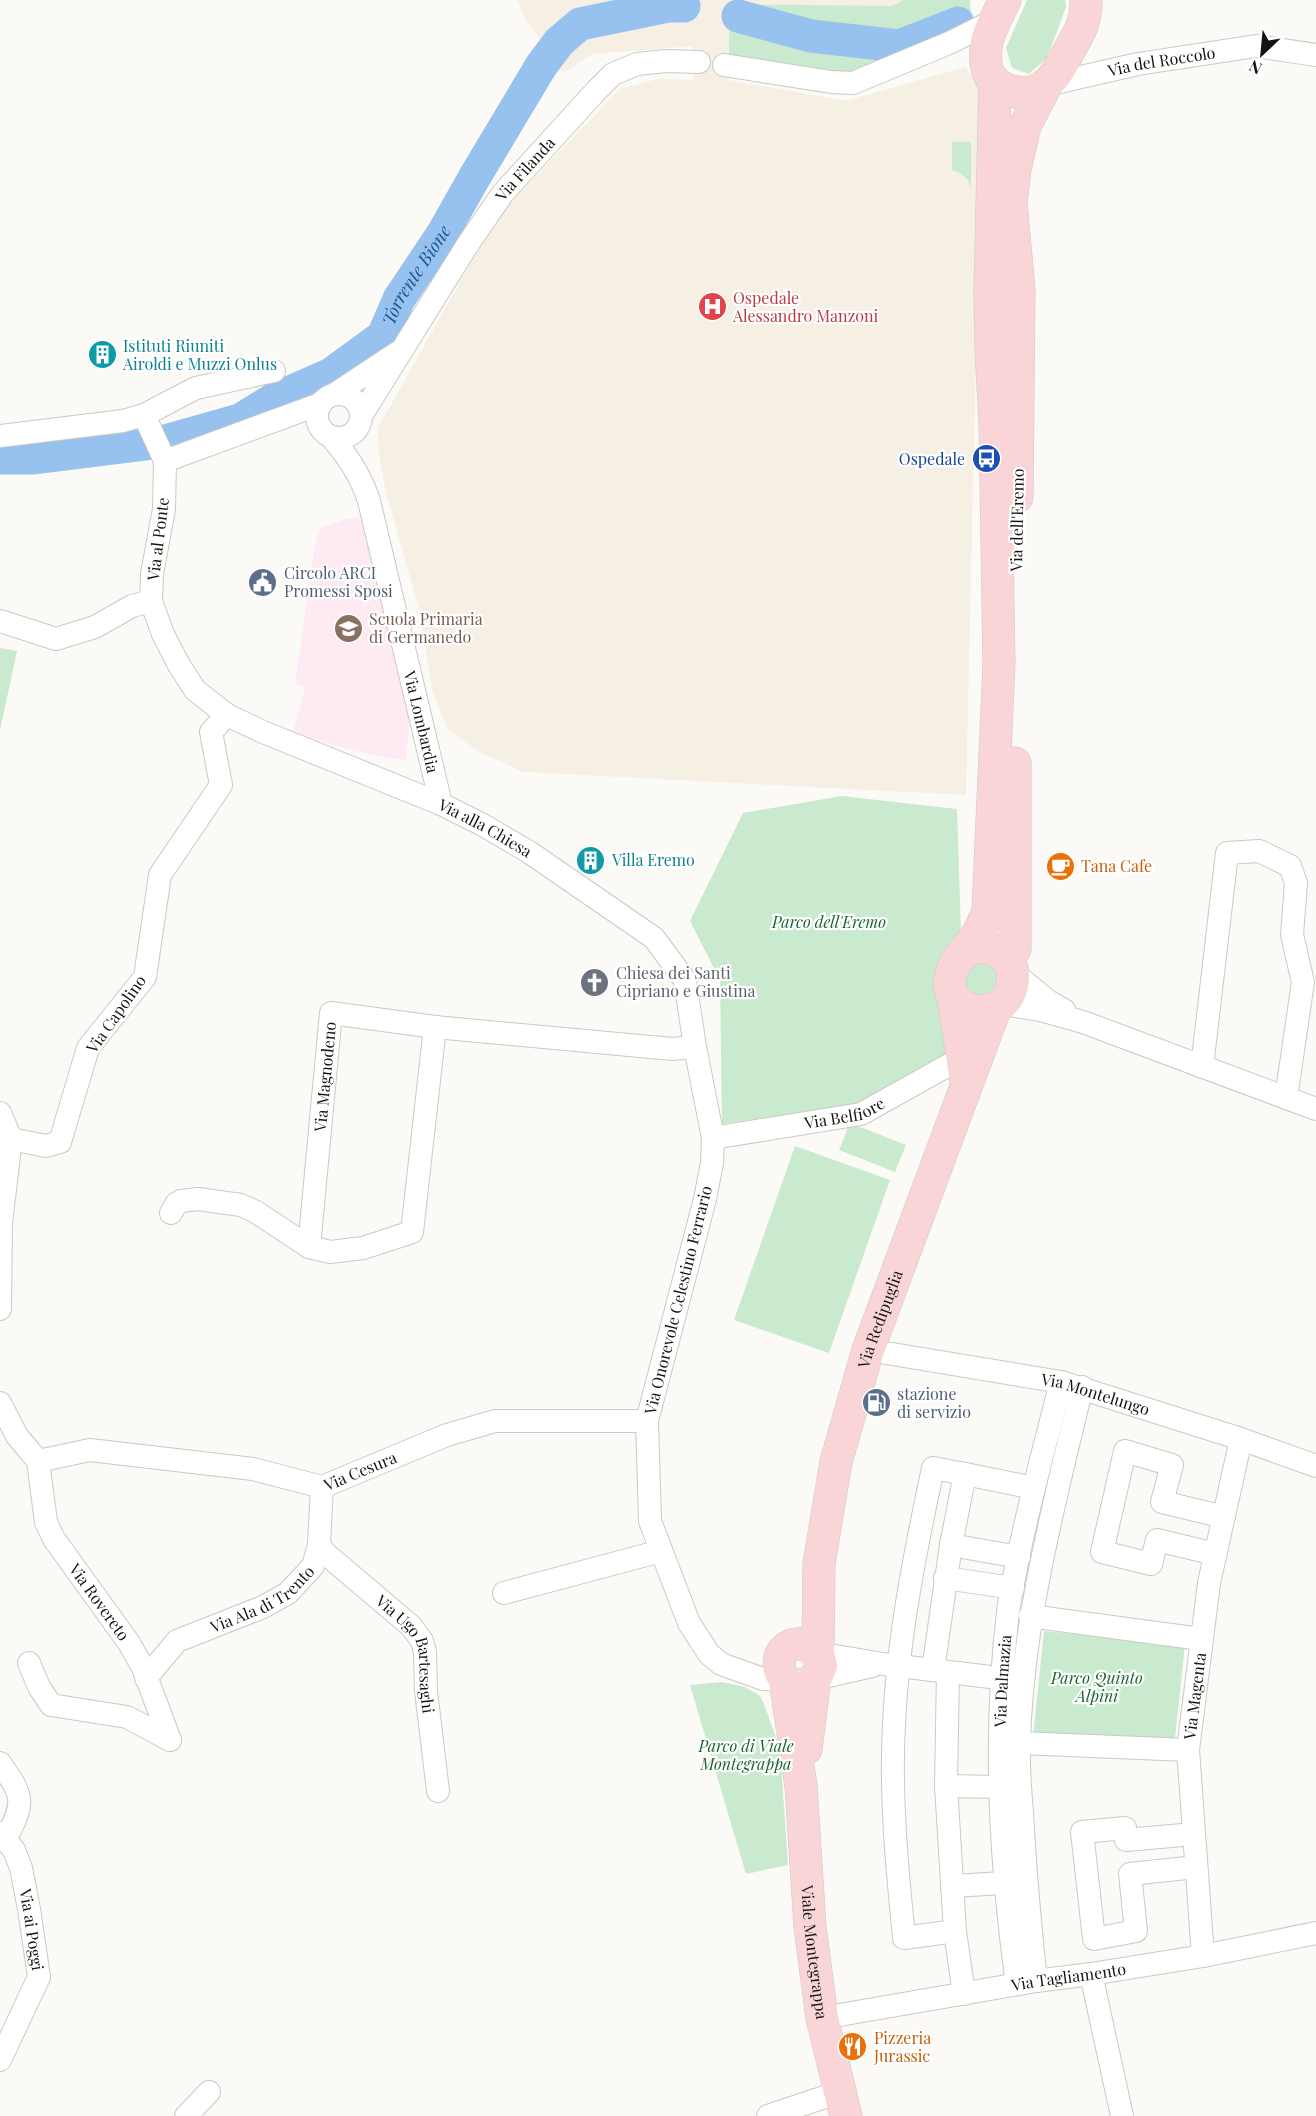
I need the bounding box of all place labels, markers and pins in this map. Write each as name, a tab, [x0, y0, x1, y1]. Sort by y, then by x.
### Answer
place label: Ospedale Alessandro Manzoni	[732, 287, 879, 326]
hospital icon: Ospedale Alessandro Manzoni	[696, 291, 728, 323]
place label: Istituti Riuniti Airoldi e Muzzi Onlus	[122, 335, 277, 374]
building icon: Istituti Riuniti Airoldi e Muzzi Onlus	[86, 339, 118, 371]
bus stop icon: Ospedale	[970, 443, 1002, 475]
place label: Ospedale	[899, 448, 965, 469]
place label: Circolo ARCI Promessi Sposi	[284, 562, 393, 601]
public building icon: Circolo ARCI Promessi Sposi	[247, 566, 279, 598]
place label: Scuola Primaria di Germanedo	[369, 608, 483, 647]
school or university icon: Scuola Primaria di Germanedo	[332, 612, 364, 644]
building icon: Villa Eremo	[575, 844, 607, 876]
place label: Villa Eremo	[611, 849, 695, 870]
cafe icon: Tana Cafe	[1044, 850, 1076, 882]
place label: Tana Cafe	[1081, 855, 1152, 876]
place label: Chiesa dei Santi Cipriano e Giustina	[616, 962, 755, 1001]
church icon: Chiesa dei Santi Cipriano e Giustina	[579, 966, 611, 998]
place label: stazione di servizio	[897, 1383, 971, 1422]
fuel station icon: stazione di servizio	[860, 1387, 892, 1419]
place label: Pizzeria Jurassic	[873, 2027, 931, 2066]
restaurant icon: Pizzeria Jurassic	[837, 2031, 869, 2063]

